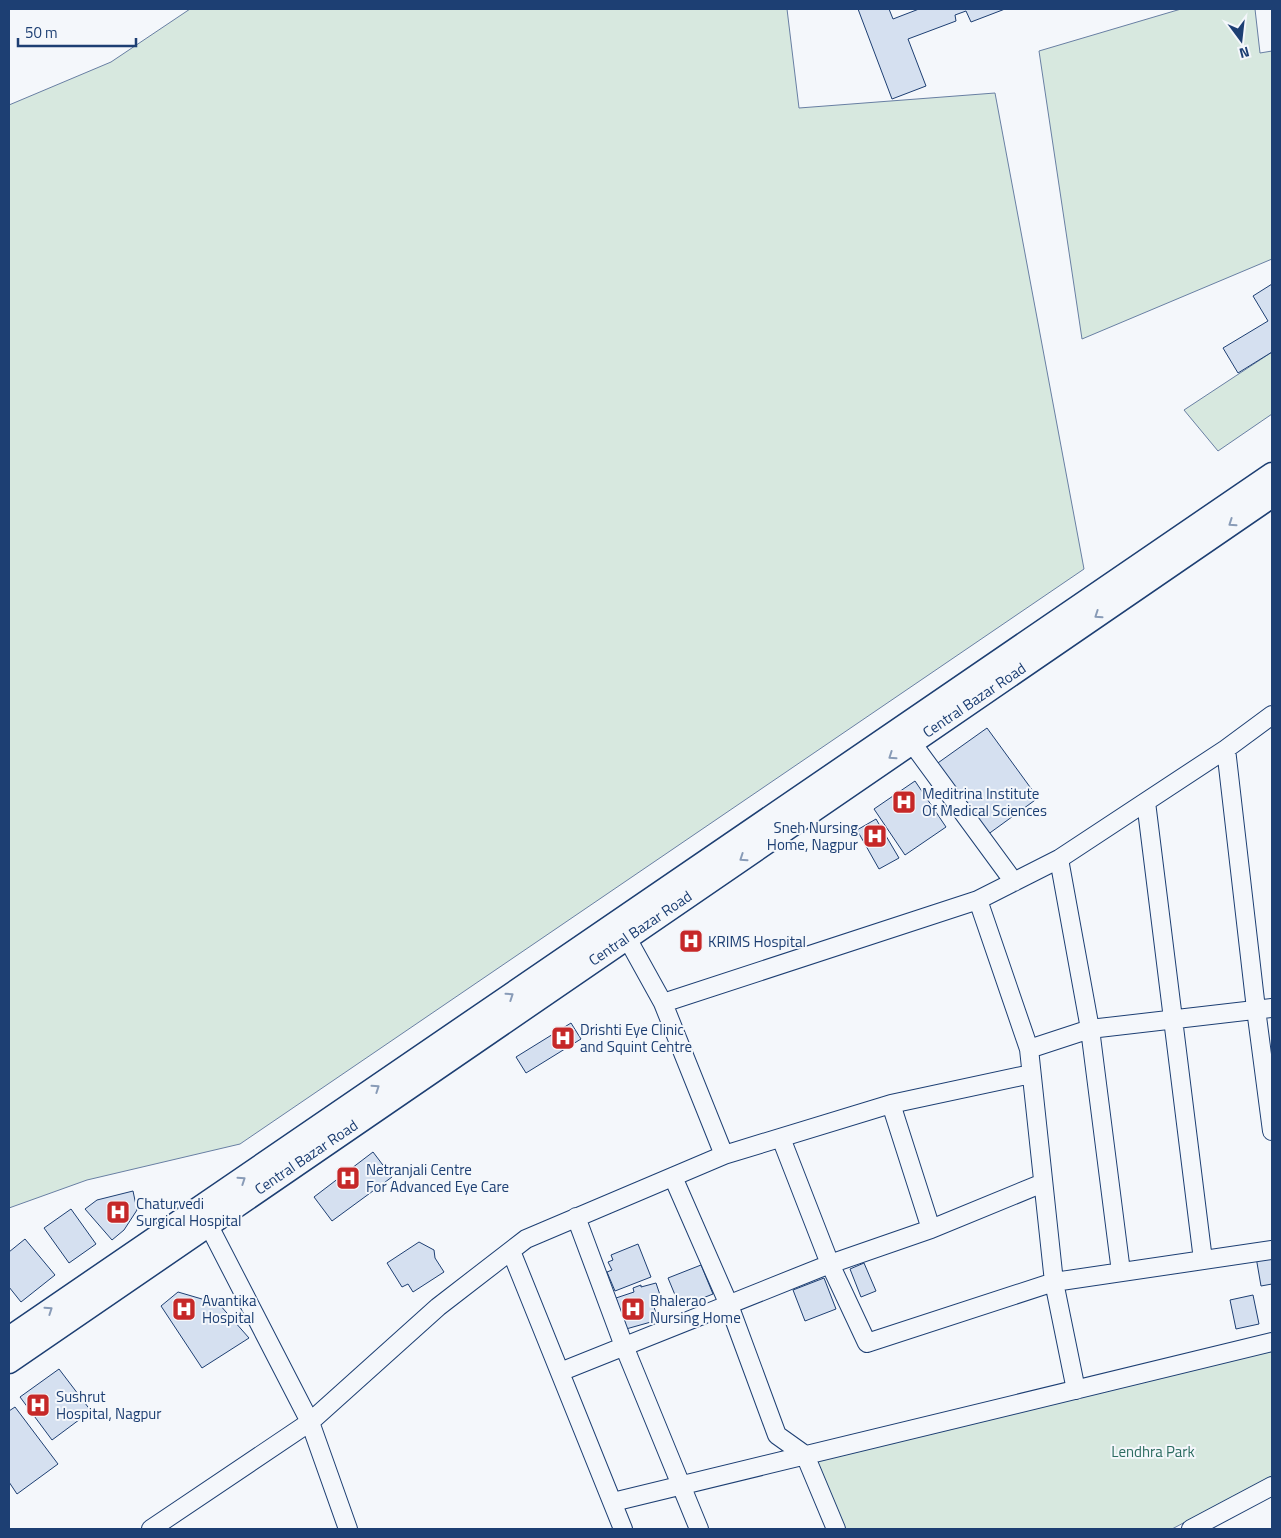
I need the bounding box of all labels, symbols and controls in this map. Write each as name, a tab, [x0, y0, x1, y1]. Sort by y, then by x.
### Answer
scale bar	[18, 15, 135, 47]
north arrow	[1216, 15, 1266, 65]
text: 50 m	[25, 21, 58, 44]
text: N	[1237, 42, 1252, 64]
one-way arrow	[1228, 517, 1238, 526]
one-way arrow	[1094, 609, 1104, 618]
street label: Central Bazar Road	[918, 657, 1030, 743]
one-way arrow	[888, 750, 897, 759]
place label: Meditrina Institute Of Medical Sciences	[922, 782, 1047, 822]
hospital icon: Meditrina Institute Of Medical Sciences	[891, 789, 917, 815]
place label: Sneh Nursing Home, Nagpur	[767, 816, 858, 856]
hospital icon: Sneh Nursing Home, Nagpur	[862, 823, 888, 849]
one-way arrow	[739, 852, 749, 861]
street label: Central Bazar Road	[584, 885, 696, 971]
hospital icon: KRIMS Hospital	[678, 928, 704, 954]
place label: KRIMS Hospital	[708, 930, 806, 953]
one-way arrow	[504, 993, 513, 1002]
place label: Drishti Eye Clinic and Squint Centre	[580, 1018, 692, 1058]
hospital icon: Drishti Eye Clinic and Squint Centre	[550, 1025, 576, 1051]
one-way arrow	[370, 1085, 379, 1094]
street label: Central Bazar Road	[250, 1114, 362, 1200]
place label: Netranjali Centre For Advanced Eye Care	[366, 1158, 509, 1198]
hospital icon: Netranjali Centre For Advanced Eye Care	[335, 1165, 361, 1191]
one-way arrow	[236, 1177, 245, 1186]
place label: Chaturvedi Surgical Hospital	[136, 1192, 241, 1232]
hospital icon: Chaturvedi Surgical Hospital	[105, 1199, 131, 1225]
place label: Avantika Hospital	[202, 1289, 257, 1329]
place label: Bhalerao Nursing Home	[650, 1289, 741, 1329]
hospital icon: Avantika Hospital	[171, 1296, 197, 1322]
hospital icon: Bhalerao Nursing Home	[620, 1296, 646, 1322]
one-way arrow	[43, 1307, 53, 1316]
place label: Sushrut Hospital, Nagpur	[56, 1385, 161, 1425]
hospital icon: Sushrut Hospital, Nagpur	[25, 1392, 51, 1418]
park label: Lendhra Park	[1111, 1440, 1195, 1463]

